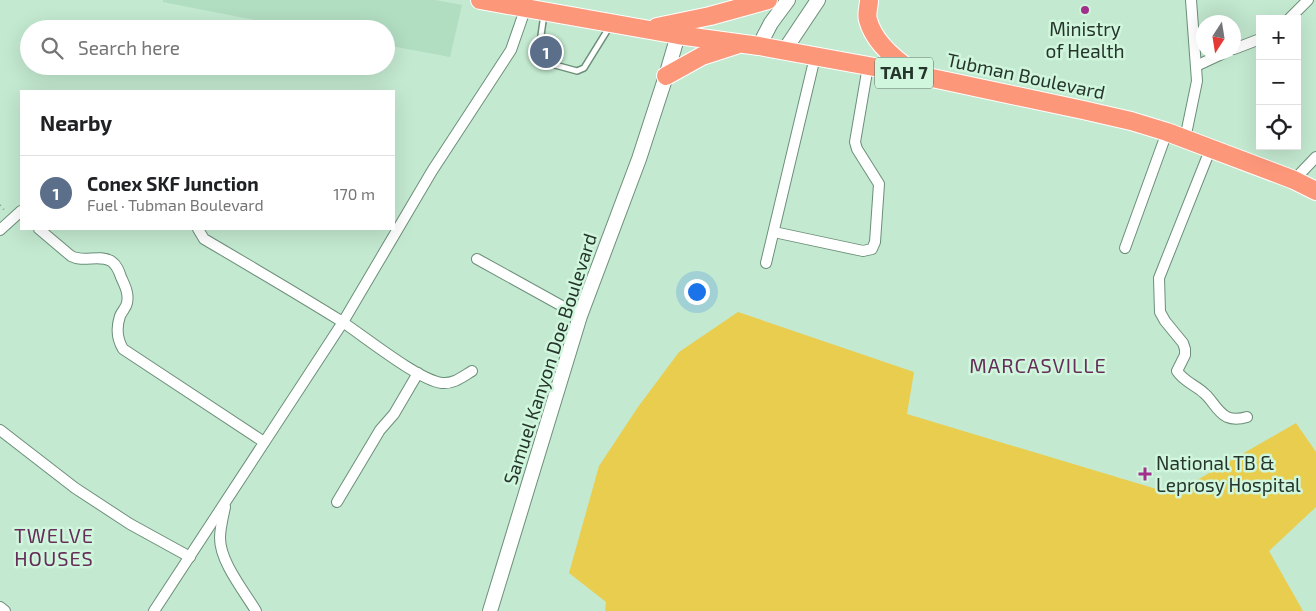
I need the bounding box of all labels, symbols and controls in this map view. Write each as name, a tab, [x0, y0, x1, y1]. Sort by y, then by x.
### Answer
marker: Ministry of Health	[1079, 4, 1091, 16]
north arrow	[1196, 15, 1241, 60]
map controls	[1256, 15, 1301, 150]
button: +	[1256, 15, 1301, 60]
place label: Ministry of Health	[1046, 17, 1124, 62]
search box	[20, 20, 395, 75]
pin: 1	[530, 33, 562, 71]
icon: search	[38, 34, 66, 62]
text: Search here	[78, 36, 180, 59]
street label: Tubman Boulevard	[945, 47, 1107, 104]
road number: TAH 7	[875, 58, 933, 88]
button: −	[1256, 60, 1301, 105]
button: locate	[1256, 105, 1301, 150]
text: Nearby	[40, 110, 112, 135]
text: Conex SKF Junction	[87, 172, 259, 195]
text: 1	[53, 184, 59, 203]
text: 170 m	[333, 184, 375, 203]
text: Fuel · Tubman Boulevard	[87, 195, 264, 214]
street label: Samuel Kanyon Doe Boulevard	[498, 230, 601, 487]
your location	[684, 279, 710, 305]
district label: MARCASVILLE	[969, 353, 1107, 377]
place label: National TB & Leprosy Hospital	[1156, 451, 1301, 496]
marker: National TB & Leprosy Hospital	[1138, 467, 1152, 481]
district label: TWELVE HOUSES	[14, 523, 94, 570]

